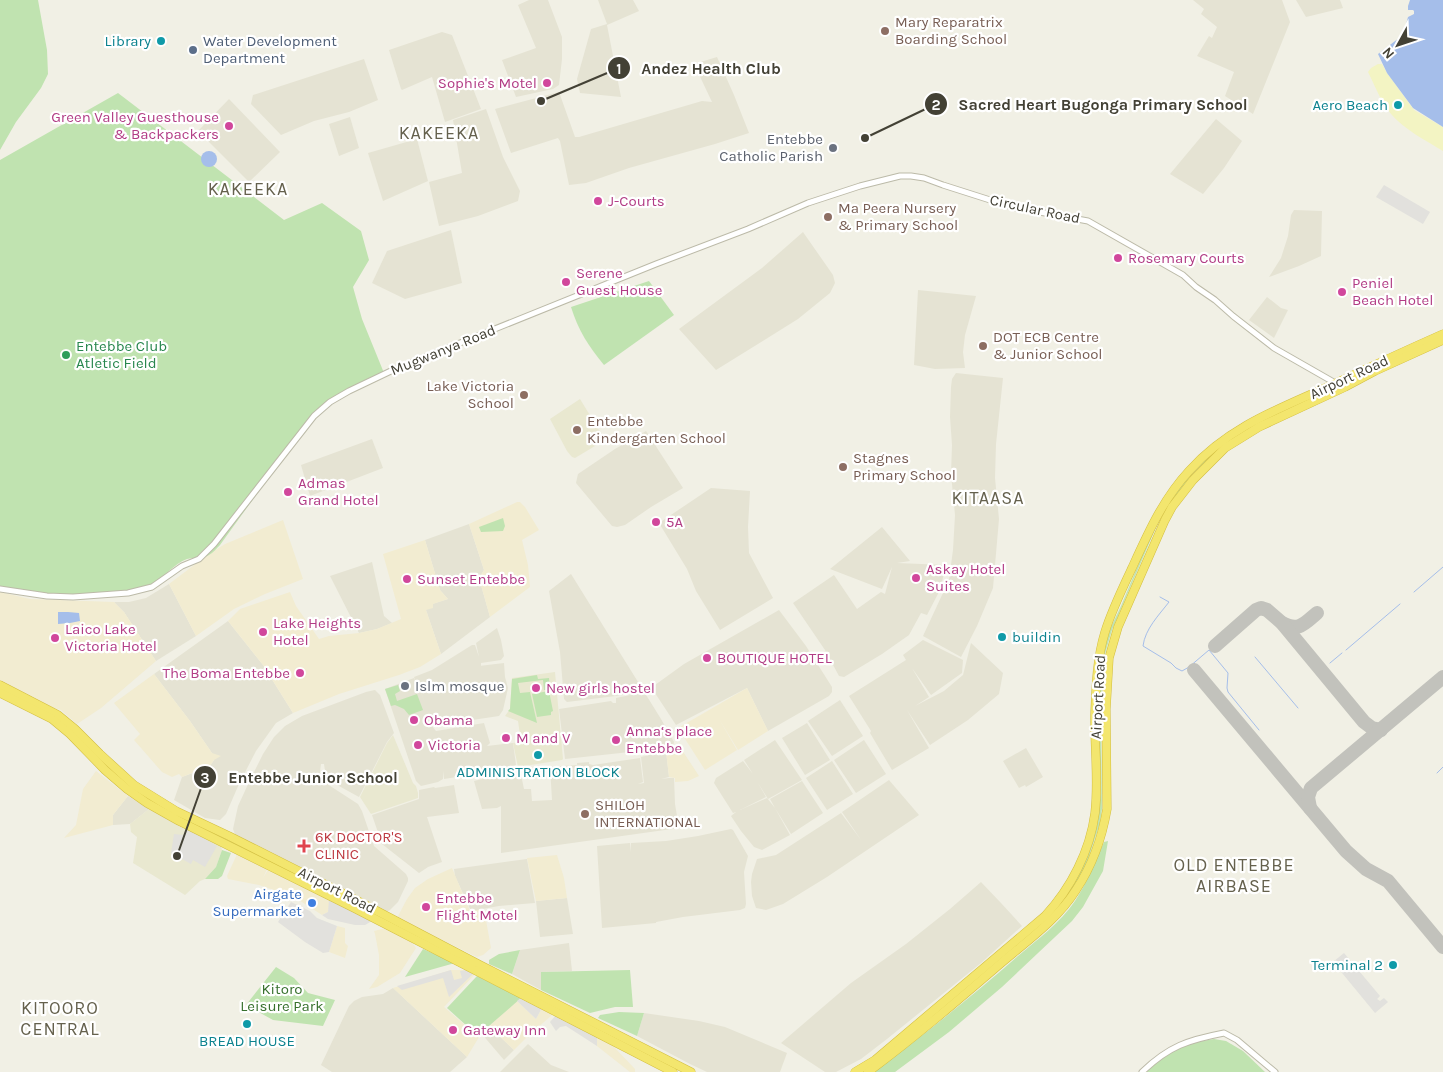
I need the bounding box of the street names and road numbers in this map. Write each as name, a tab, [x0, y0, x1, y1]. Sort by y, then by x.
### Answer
street label: Circular Road	[988, 191, 1082, 227]
street label: Mugwanya Road	[388, 321, 498, 379]
street label: Airport Road	[1307, 351, 1391, 403]
street label: Airport Road	[1087, 654, 1109, 740]
street label: Airport Road	[295, 863, 379, 917]

